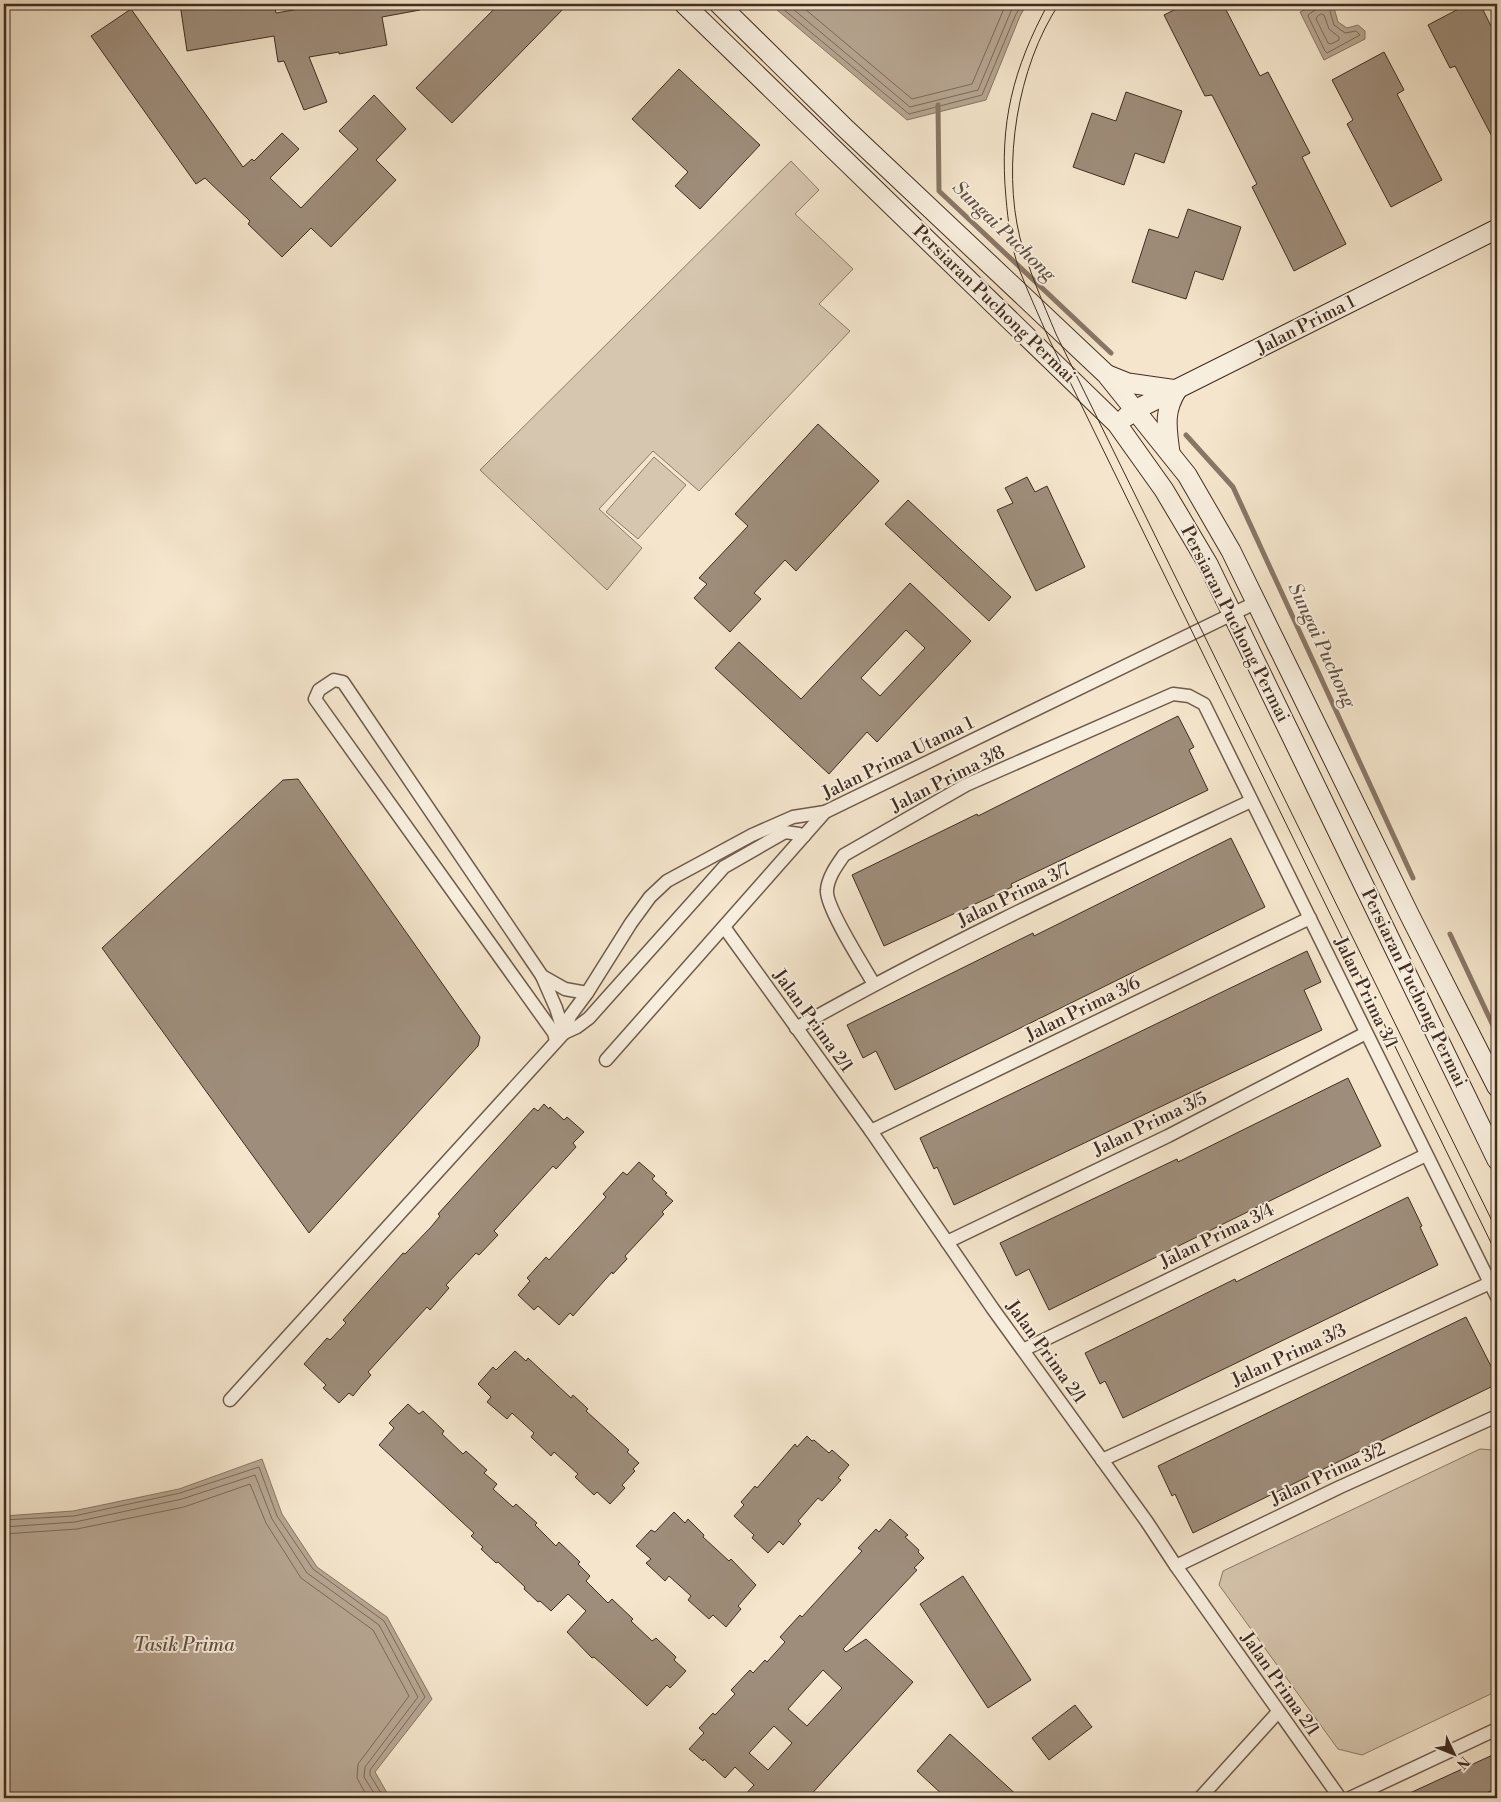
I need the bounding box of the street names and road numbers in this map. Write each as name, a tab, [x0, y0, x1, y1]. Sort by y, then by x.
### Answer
street label: Persiaran Puchong Permai	[908, 220, 1080, 388]
street label: Jalan Prima 1	[1252, 290, 1360, 360]
street label: Persiaran Puchong Permai	[1175, 522, 1295, 726]
street label: Jalan Prima Utama 1	[818, 711, 978, 805]
street label: Jalan Prima 3/8	[886, 740, 1009, 818]
street label: Jalan Prima 3/7	[953, 858, 1074, 933]
street label: Persiaran Puchong Permai	[1356, 885, 1472, 1091]
street label: Jalan Prima 3/1	[1329, 932, 1403, 1053]
street label: Jalan Prima 2/1	[767, 964, 858, 1077]
street label: Jalan Prima 3/6	[1021, 971, 1144, 1047]
street label: Jalan Prima 3/5	[1088, 1086, 1211, 1162]
street label: Jalan Prima 3/4	[1155, 1198, 1278, 1274]
street label: Jalan Prima 2/1	[1000, 1295, 1091, 1408]
street label: Jalan Prima 3/3	[1227, 1318, 1350, 1392]
street label: Jalan Prima 3/2	[1266, 1437, 1389, 1511]
street label: Jalan Prima 2/1	[1235, 1627, 1325, 1741]

